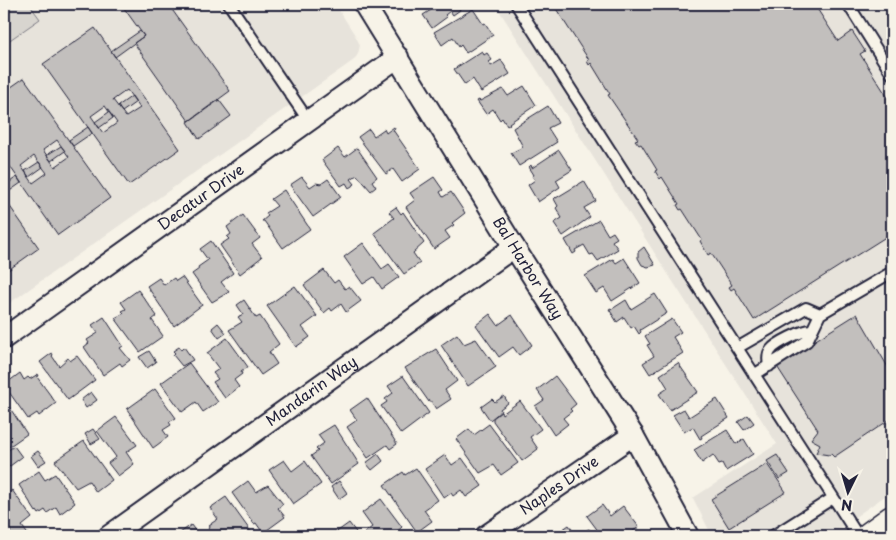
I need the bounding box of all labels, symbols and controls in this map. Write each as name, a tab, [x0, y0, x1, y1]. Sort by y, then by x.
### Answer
street label: Decatur Drive	[152, 157, 248, 235]
street label: Bal Harbor Way	[488, 212, 570, 323]
street label: Mandarin Way	[260, 349, 361, 431]
street label: Naples Drive	[514, 449, 603, 520]
north arrow	[824, 468, 874, 518]
text: N	[840, 495, 853, 516]

